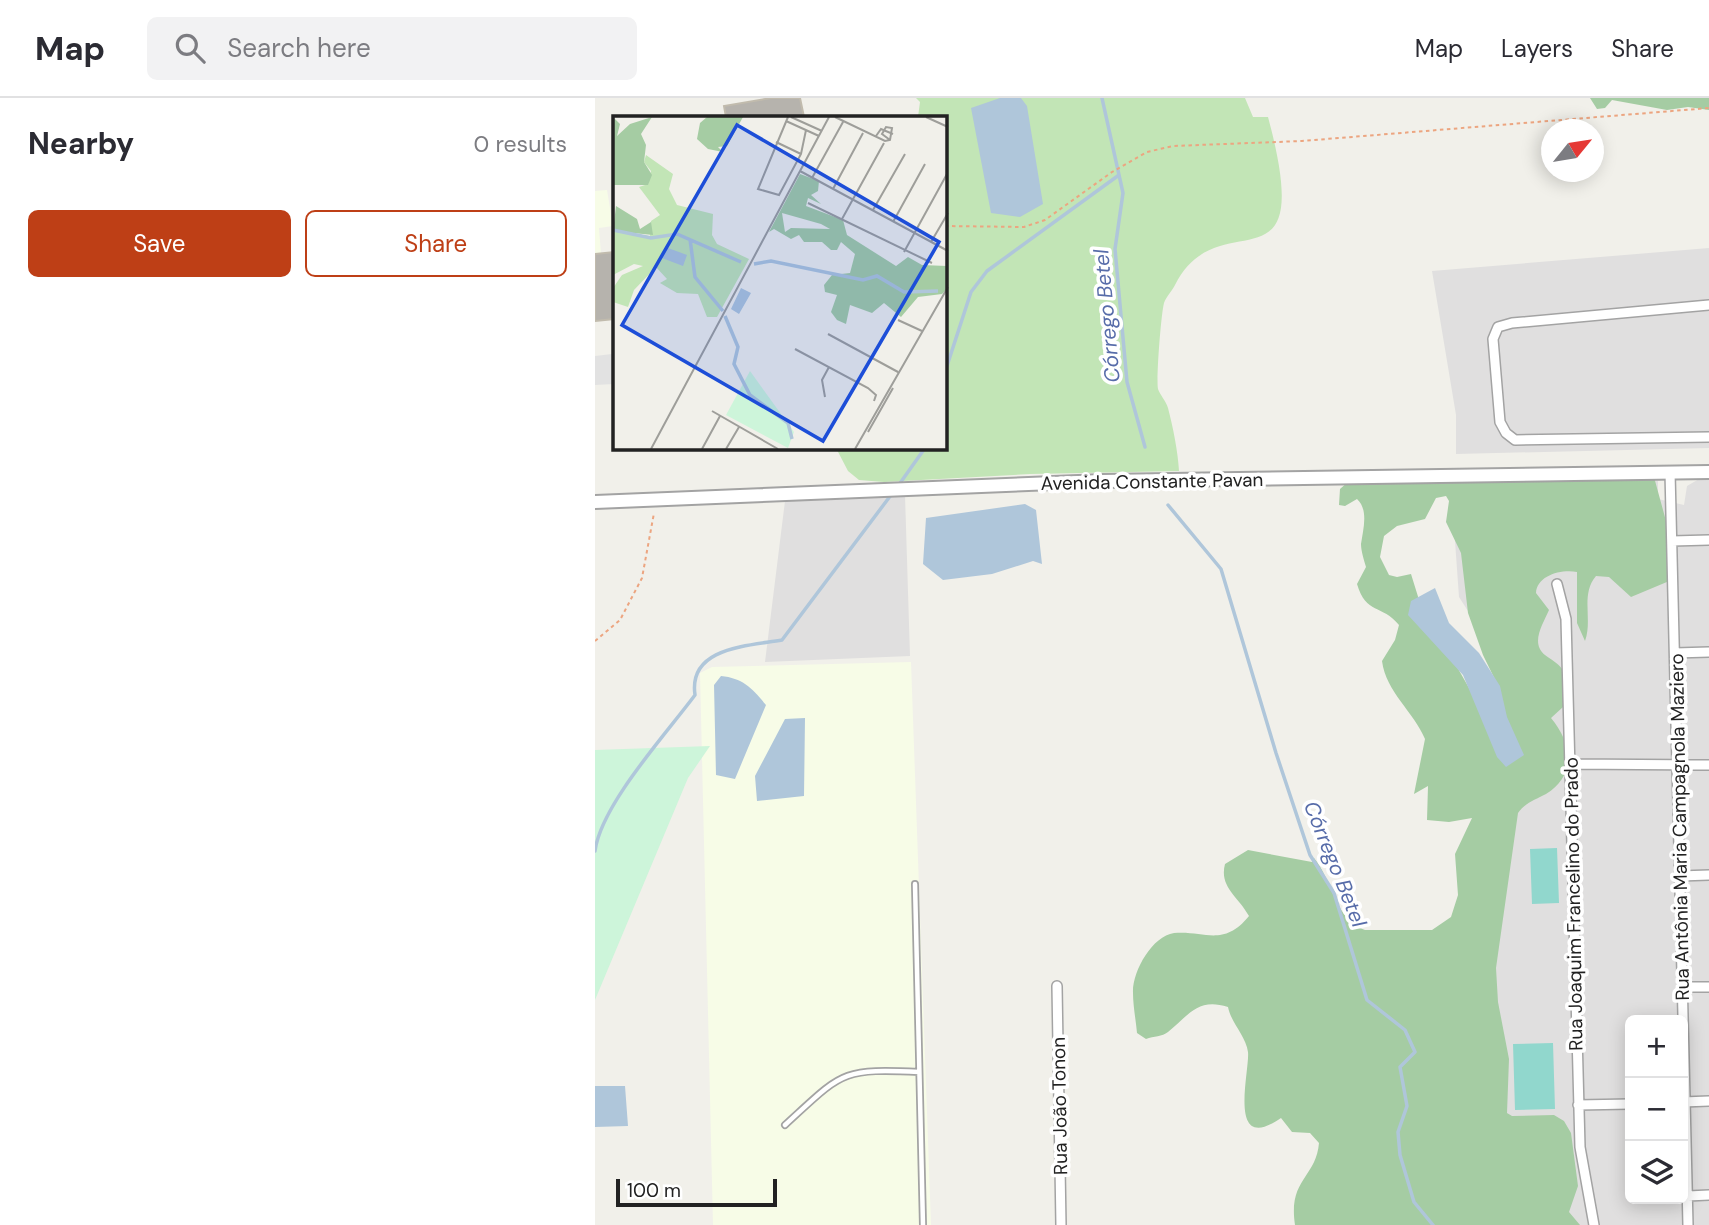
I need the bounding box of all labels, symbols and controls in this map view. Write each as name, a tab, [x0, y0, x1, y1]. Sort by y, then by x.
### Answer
search box	[147, 17, 637, 80]
text: Map	[35, 27, 105, 70]
icon: search	[171, 29, 209, 67]
text: Search here	[227, 31, 371, 65]
text: Map	[1415, 33, 1463, 64]
text: Layers	[1501, 33, 1573, 64]
text: Share	[1611, 33, 1674, 64]
inset map	[613, 116, 947, 450]
north arrow	[1541, 119, 1604, 182]
text: Nearby	[28, 124, 134, 163]
text: 0 results	[474, 129, 567, 159]
button: Save	[28, 210, 291, 277]
button: Share	[305, 210, 567, 277]
water label: Córrego Betel	[1087, 248, 1127, 384]
street label: Avenida Constante Pavan	[1040, 467, 1264, 496]
street label: Rua Antônia Maria Campagnola Maziero	[1664, 653, 1695, 1001]
street label: Rua Joaquim Francelino do Prado	[1558, 757, 1589, 1051]
water label: Córrego Betel	[1297, 797, 1373, 931]
map controls	[1625, 1015, 1688, 1204]
button: +	[1625, 1015, 1688, 1078]
street label: Rua João Tonon	[1046, 1037, 1073, 1175]
button: −	[1625, 1078, 1688, 1141]
button: layers	[1625, 1141, 1688, 1204]
scale bar	[616, 1176, 777, 1208]
text: 100 m	[627, 1178, 681, 1203]

